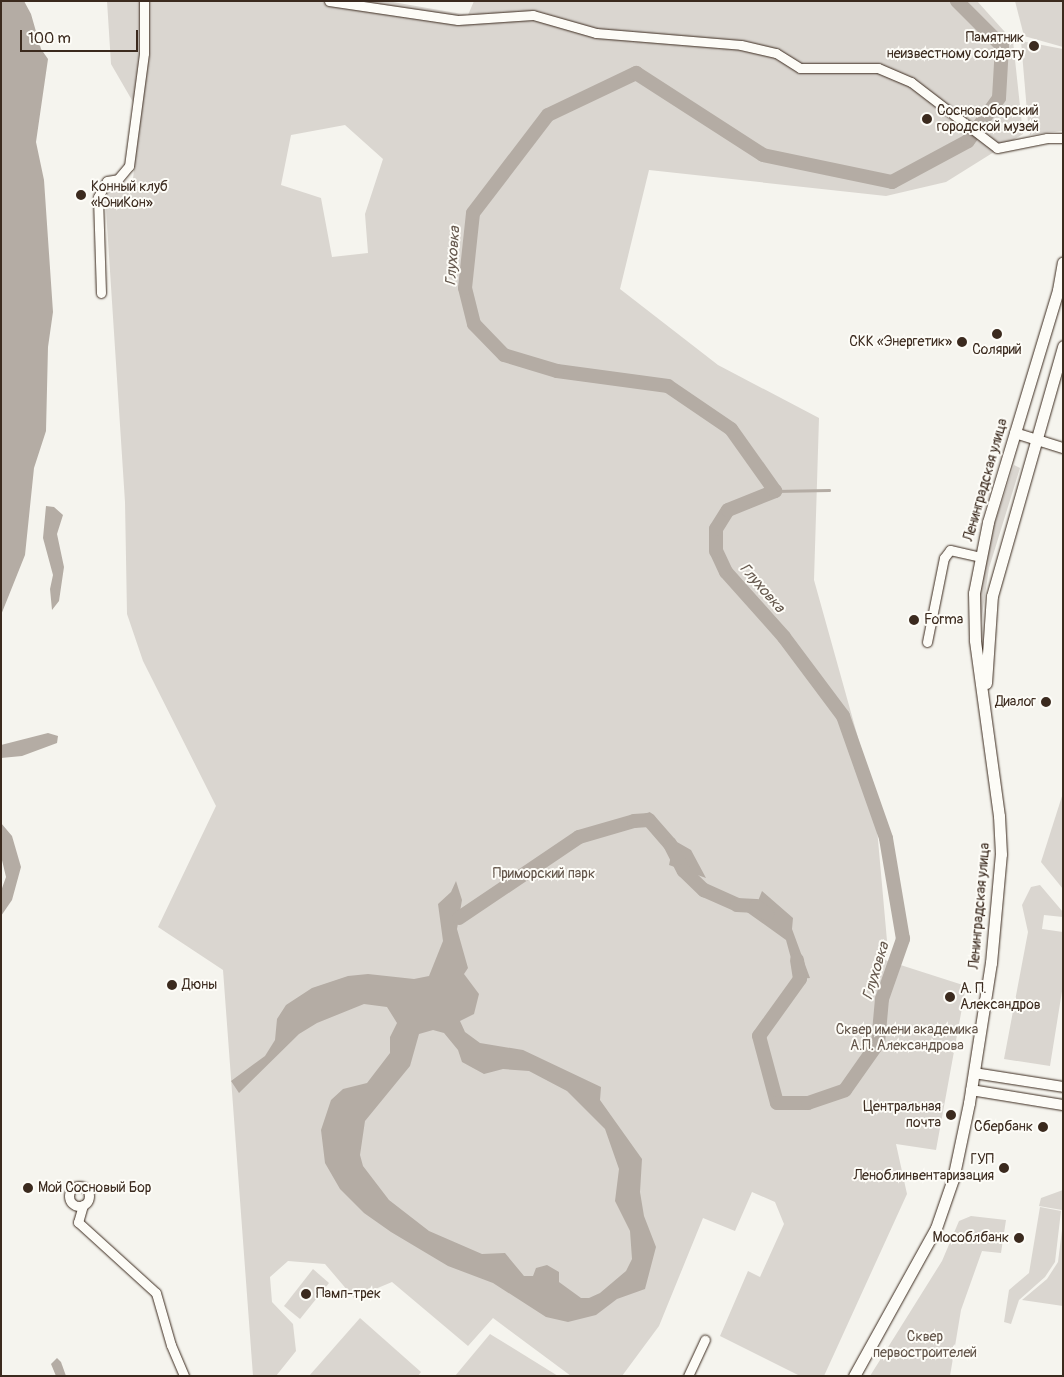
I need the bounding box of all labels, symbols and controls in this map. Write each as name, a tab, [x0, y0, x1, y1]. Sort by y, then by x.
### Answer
scale bar	[22, 20, 140, 52]
text: 100 m	[28, 29, 71, 48]
place label: Памятник неизвестному солдату	[887, 30, 1024, 62]
marker: Памятник неизвестному солдату	[1028, 40, 1040, 52]
place label: Сосновоборский городской музей	[937, 103, 1039, 136]
marker: Сосновоборский городской музей	[921, 113, 933, 125]
place label: Конный клуб «ЮниКон»	[91, 179, 168, 212]
marker: Конный клуб «ЮниКон»	[75, 189, 87, 201]
water label: Глуховка	[442, 226, 464, 286]
marker: Солярий	[991, 328, 1003, 340]
place label: СКК «Энергетик»	[849, 334, 952, 350]
marker: СКК «Энергетик»	[956, 336, 968, 348]
place label: Солярий	[972, 342, 1022, 358]
street label: Ленинградская улица	[960, 417, 1012, 543]
water label: Глуховка	[736, 560, 788, 616]
place label: Forma	[924, 612, 963, 628]
marker: Forma	[908, 614, 920, 626]
place label: Диалог	[995, 694, 1036, 710]
marker: Диалог	[1040, 696, 1052, 708]
street label: Ленинградская улица	[966, 842, 994, 970]
park label: Приморский парк	[493, 866, 595, 882]
water label: Глуховка	[859, 940, 893, 1002]
place label: Дюны	[182, 977, 217, 993]
marker: Дюны	[166, 979, 178, 991]
place label: А. П. Александров	[960, 981, 1041, 1014]
marker: А. П. Александров	[944, 991, 956, 1003]
park label: Сквер имени академика А.П. Александрова	[836, 1022, 978, 1054]
place label: Центральная почта	[863, 1099, 941, 1132]
marker: Центральная почта	[945, 1109, 957, 1121]
place label: Сбербанк	[974, 1119, 1033, 1135]
marker: Сбербанк	[1037, 1121, 1049, 1133]
place label: ГУП Леноблинвентаризация	[854, 1152, 994, 1184]
marker: ГУП Леноблинвентаризация	[998, 1162, 1010, 1174]
place label: Мой Сосновый Бор	[38, 1180, 151, 1196]
marker: Мой Сосновый Бор	[22, 1182, 34, 1194]
place label: Мособлбанк	[933, 1230, 1009, 1246]
marker: Мособлбанк	[1013, 1232, 1025, 1244]
place label: Памп-трек	[316, 1286, 381, 1302]
marker: Памп-трек	[300, 1288, 312, 1300]
park label: Сквер первостроителей	[873, 1329, 977, 1361]

